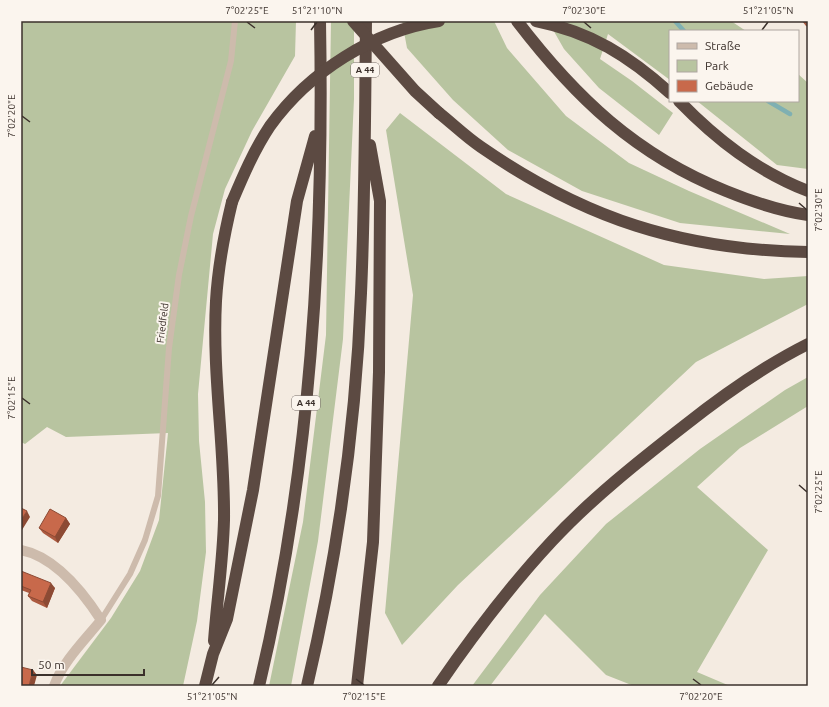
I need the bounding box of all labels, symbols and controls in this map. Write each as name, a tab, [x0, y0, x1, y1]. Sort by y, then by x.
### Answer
text: 7°02'25"E	[225, 5, 269, 16]
text: 51°21'10"N	[292, 5, 342, 16]
text: 7°02'30"E	[562, 5, 606, 16]
text: 51°21'05"N	[743, 5, 793, 16]
legend	[669, 30, 799, 102]
text: Straße	[705, 39, 741, 52]
text: Park	[705, 59, 729, 72]
road number: A 44	[351, 63, 379, 77]
text: Gebäude	[705, 79, 753, 92]
text: 7°02'20"E	[6, 94, 17, 138]
text: 7°02'30"E	[813, 188, 824, 232]
street label: Friedfeld	[155, 302, 170, 344]
text: 7°02'15"E	[6, 376, 17, 420]
road number: A 44	[292, 396, 320, 410]
text: 7°02'25"E	[813, 470, 824, 514]
scale bar	[32, 651, 144, 677]
text: 50 m	[38, 658, 65, 671]
text: 51°21'05"N	[187, 691, 237, 702]
text: 7°02'15"E	[342, 691, 386, 702]
text: 7°02'20"E	[679, 691, 723, 702]

